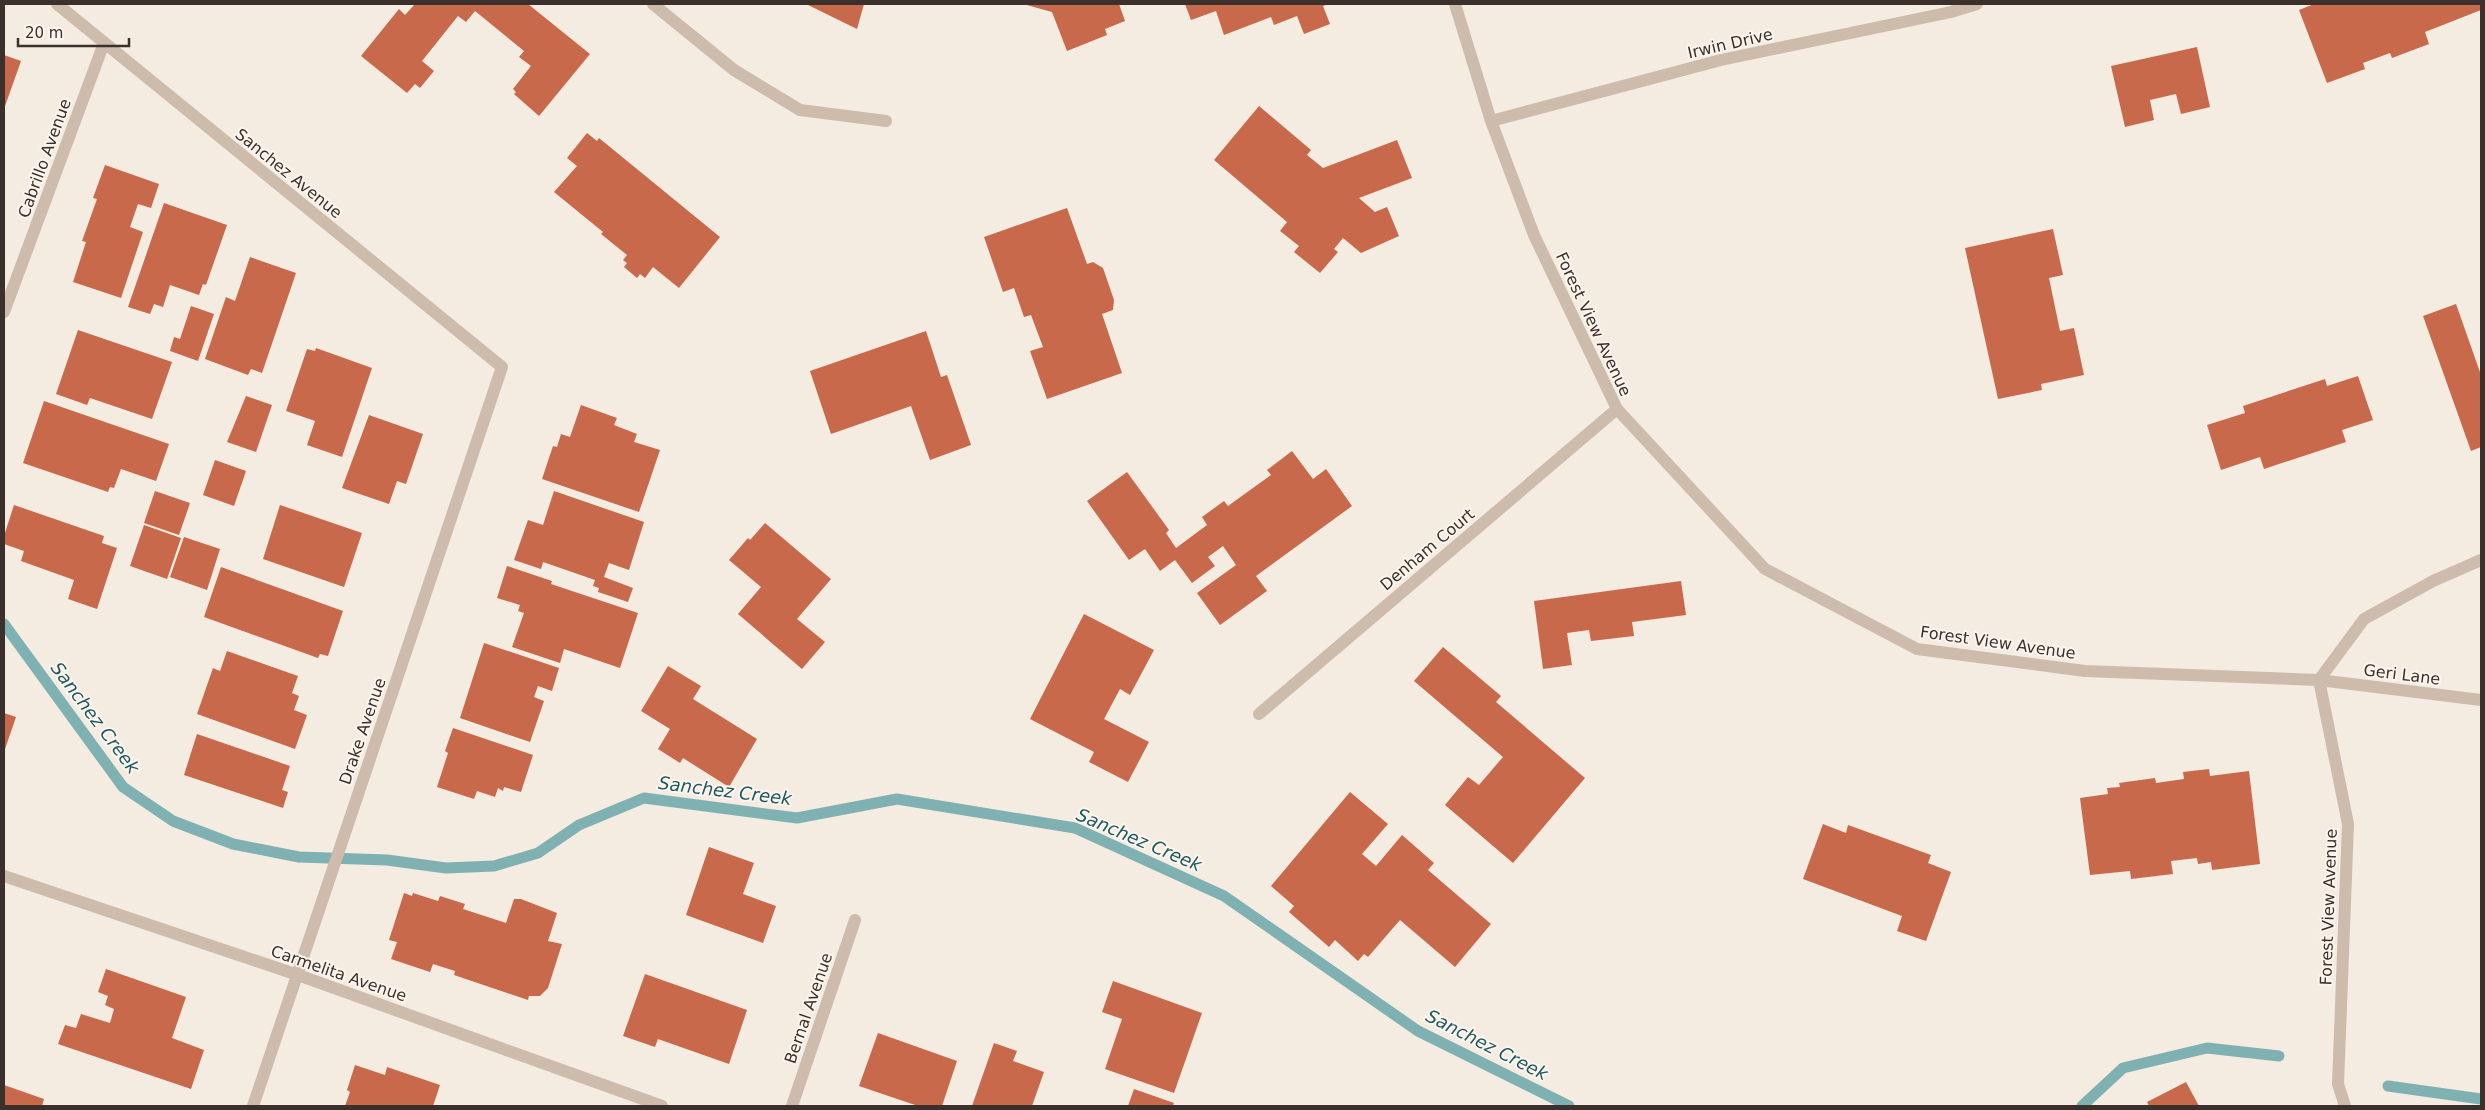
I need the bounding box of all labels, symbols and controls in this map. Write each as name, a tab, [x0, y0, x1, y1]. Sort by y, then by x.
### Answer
scale bar	[18, 15, 129, 47]
text: 20 m	[25, 24, 63, 42]
street label: Irwin Drive	[1686, 24, 1774, 62]
street label: Cabrillo Avenue	[14, 96, 75, 220]
street label: Sanchez Avenue	[231, 125, 346, 222]
street label: Forest View Avenue	[1552, 249, 1635, 399]
street label: Denham Court	[1376, 505, 1478, 594]
street label: Forest View Avenue	[1919, 622, 2077, 663]
water label: Sanchez Creek	[47, 658, 145, 779]
street label: Geri Lane	[2363, 660, 2441, 689]
street label: Drake Avenue	[335, 675, 390, 787]
water label: Sanchez Creek	[657, 772, 794, 809]
water label: Sanchez Creek	[1073, 804, 1206, 876]
street label: Forest View Avenue	[2316, 828, 2341, 986]
street label: Carmelita Avenue	[269, 941, 409, 1006]
street label: Bernal Avenue	[781, 950, 836, 1066]
water label: Sanchez Creek	[1423, 1005, 1553, 1085]

